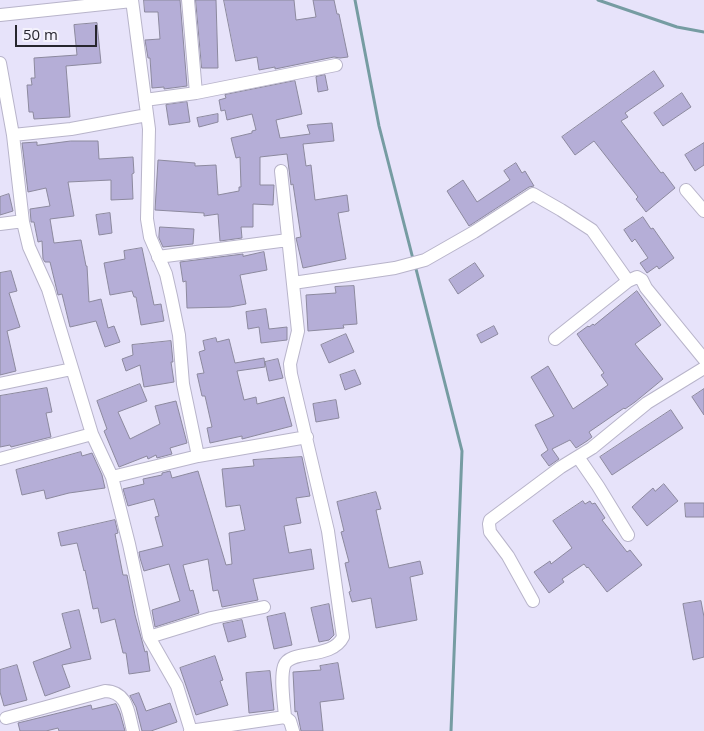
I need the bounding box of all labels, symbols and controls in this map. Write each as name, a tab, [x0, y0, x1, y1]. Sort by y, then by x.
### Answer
scale bar	[18, 15, 100, 47]
text: 50 m	[23, 24, 58, 44]

